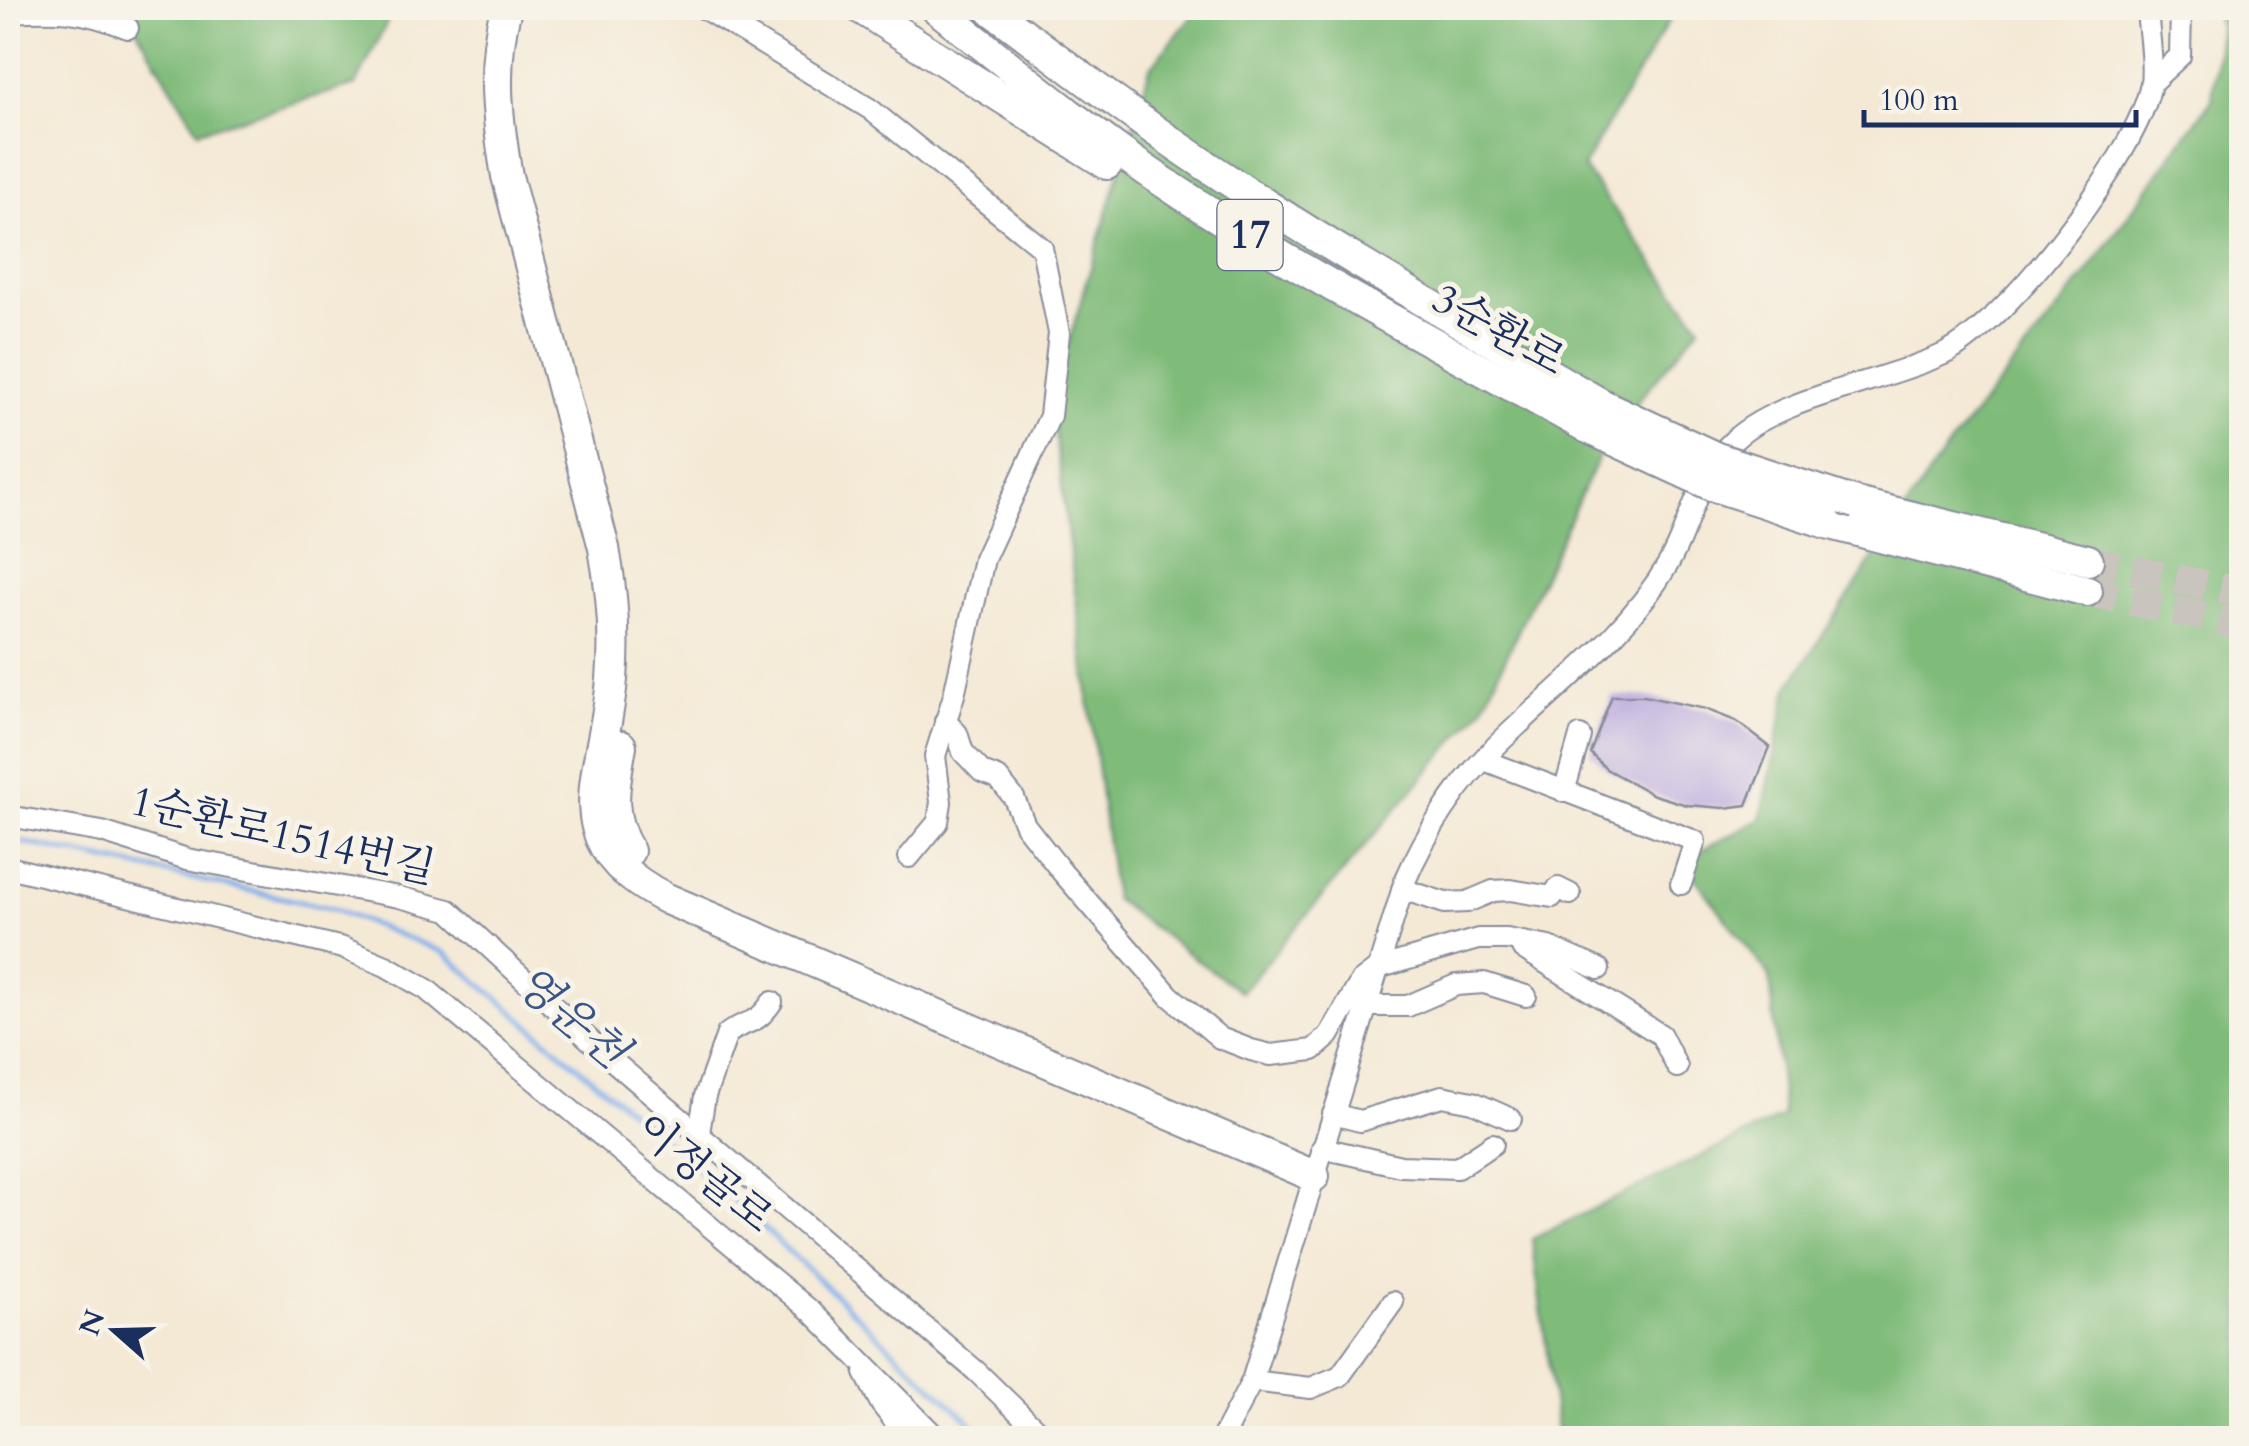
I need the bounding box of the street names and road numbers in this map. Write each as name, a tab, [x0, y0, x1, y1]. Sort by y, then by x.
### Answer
road number: 17	[1218, 200, 1282, 270]
street label: 3순환로	[1423, 270, 1575, 390]
street label: 1순환로1514번길	[125, 772, 441, 898]
street label: 이정골로	[623, 1100, 785, 1246]

